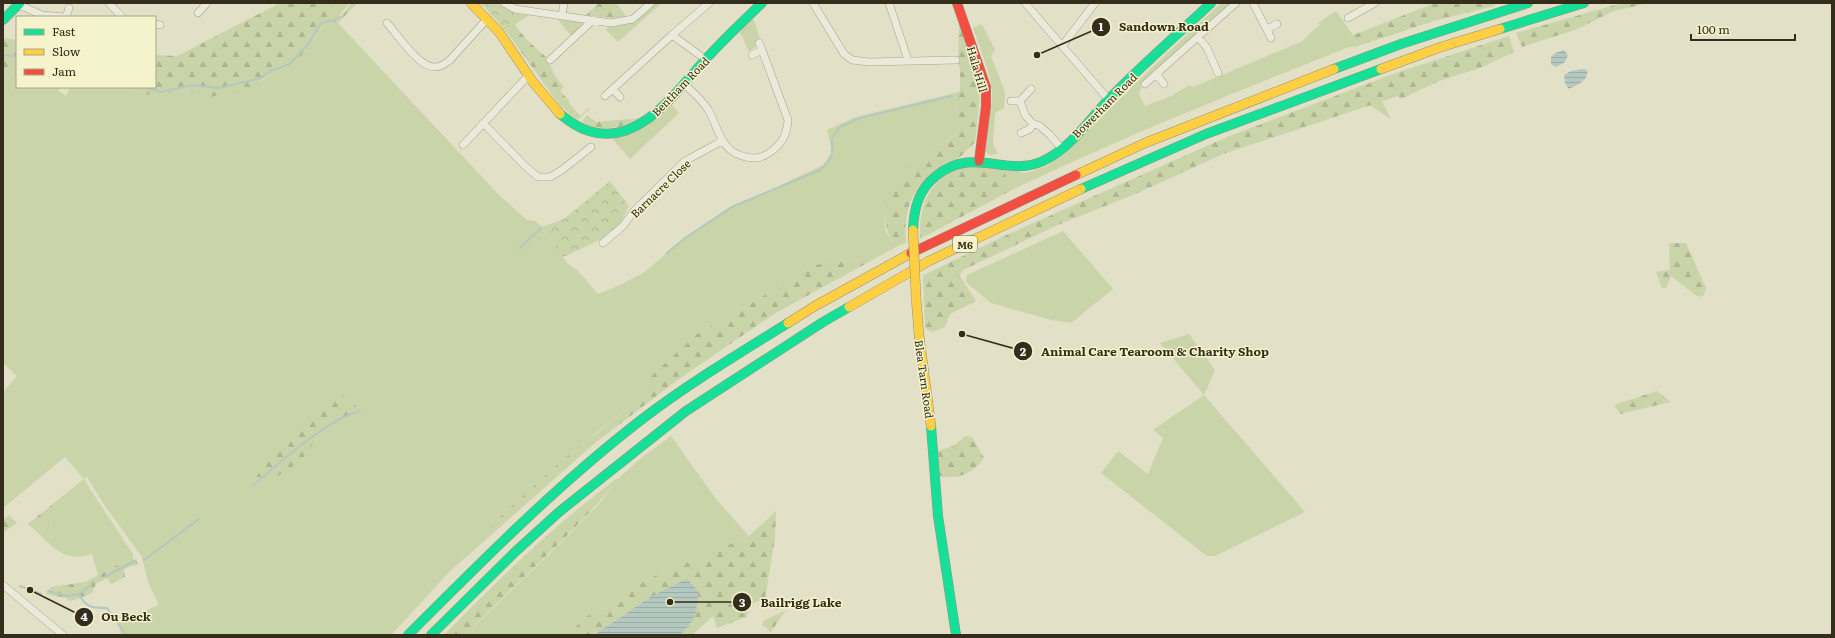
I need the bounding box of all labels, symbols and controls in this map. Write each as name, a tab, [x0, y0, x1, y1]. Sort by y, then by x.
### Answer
callout: Sandown Road	[1091, 15, 1217, 39]
legend	[16, 16, 156, 88]
scale bar	[1691, 16, 1795, 42]
text: 1	[1099, 17, 1104, 35]
text: Sandown Road	[1119, 17, 1209, 35]
text: 100 m	[1697, 20, 1730, 38]
text: Fast	[52, 22, 76, 40]
text: Slow	[52, 42, 81, 60]
street label: Hala Hill	[964, 44, 992, 94]
street label: Bentham Road	[648, 53, 713, 119]
text: Jam	[52, 62, 77, 80]
street label: Bowerham Road	[1068, 69, 1140, 141]
street label: Barnacre Close	[626, 155, 694, 221]
road number: M6	[953, 236, 977, 252]
street label: Blea Tarn Road	[912, 339, 938, 420]
callout: Animal Care Tearoom & Charity Shop	[1013, 339, 1277, 363]
text: 2	[1020, 342, 1027, 360]
text: Animal Care Tearoom & Charity Shop	[1041, 342, 1269, 360]
callout: Bailrigg Lake	[732, 590, 849, 614]
text: 3	[739, 593, 746, 611]
text: Bailrigg Lake	[760, 593, 842, 611]
callout: Ou Beck	[74, 605, 159, 629]
text: 4	[80, 607, 88, 625]
text: Ou Beck	[101, 607, 152, 625]

